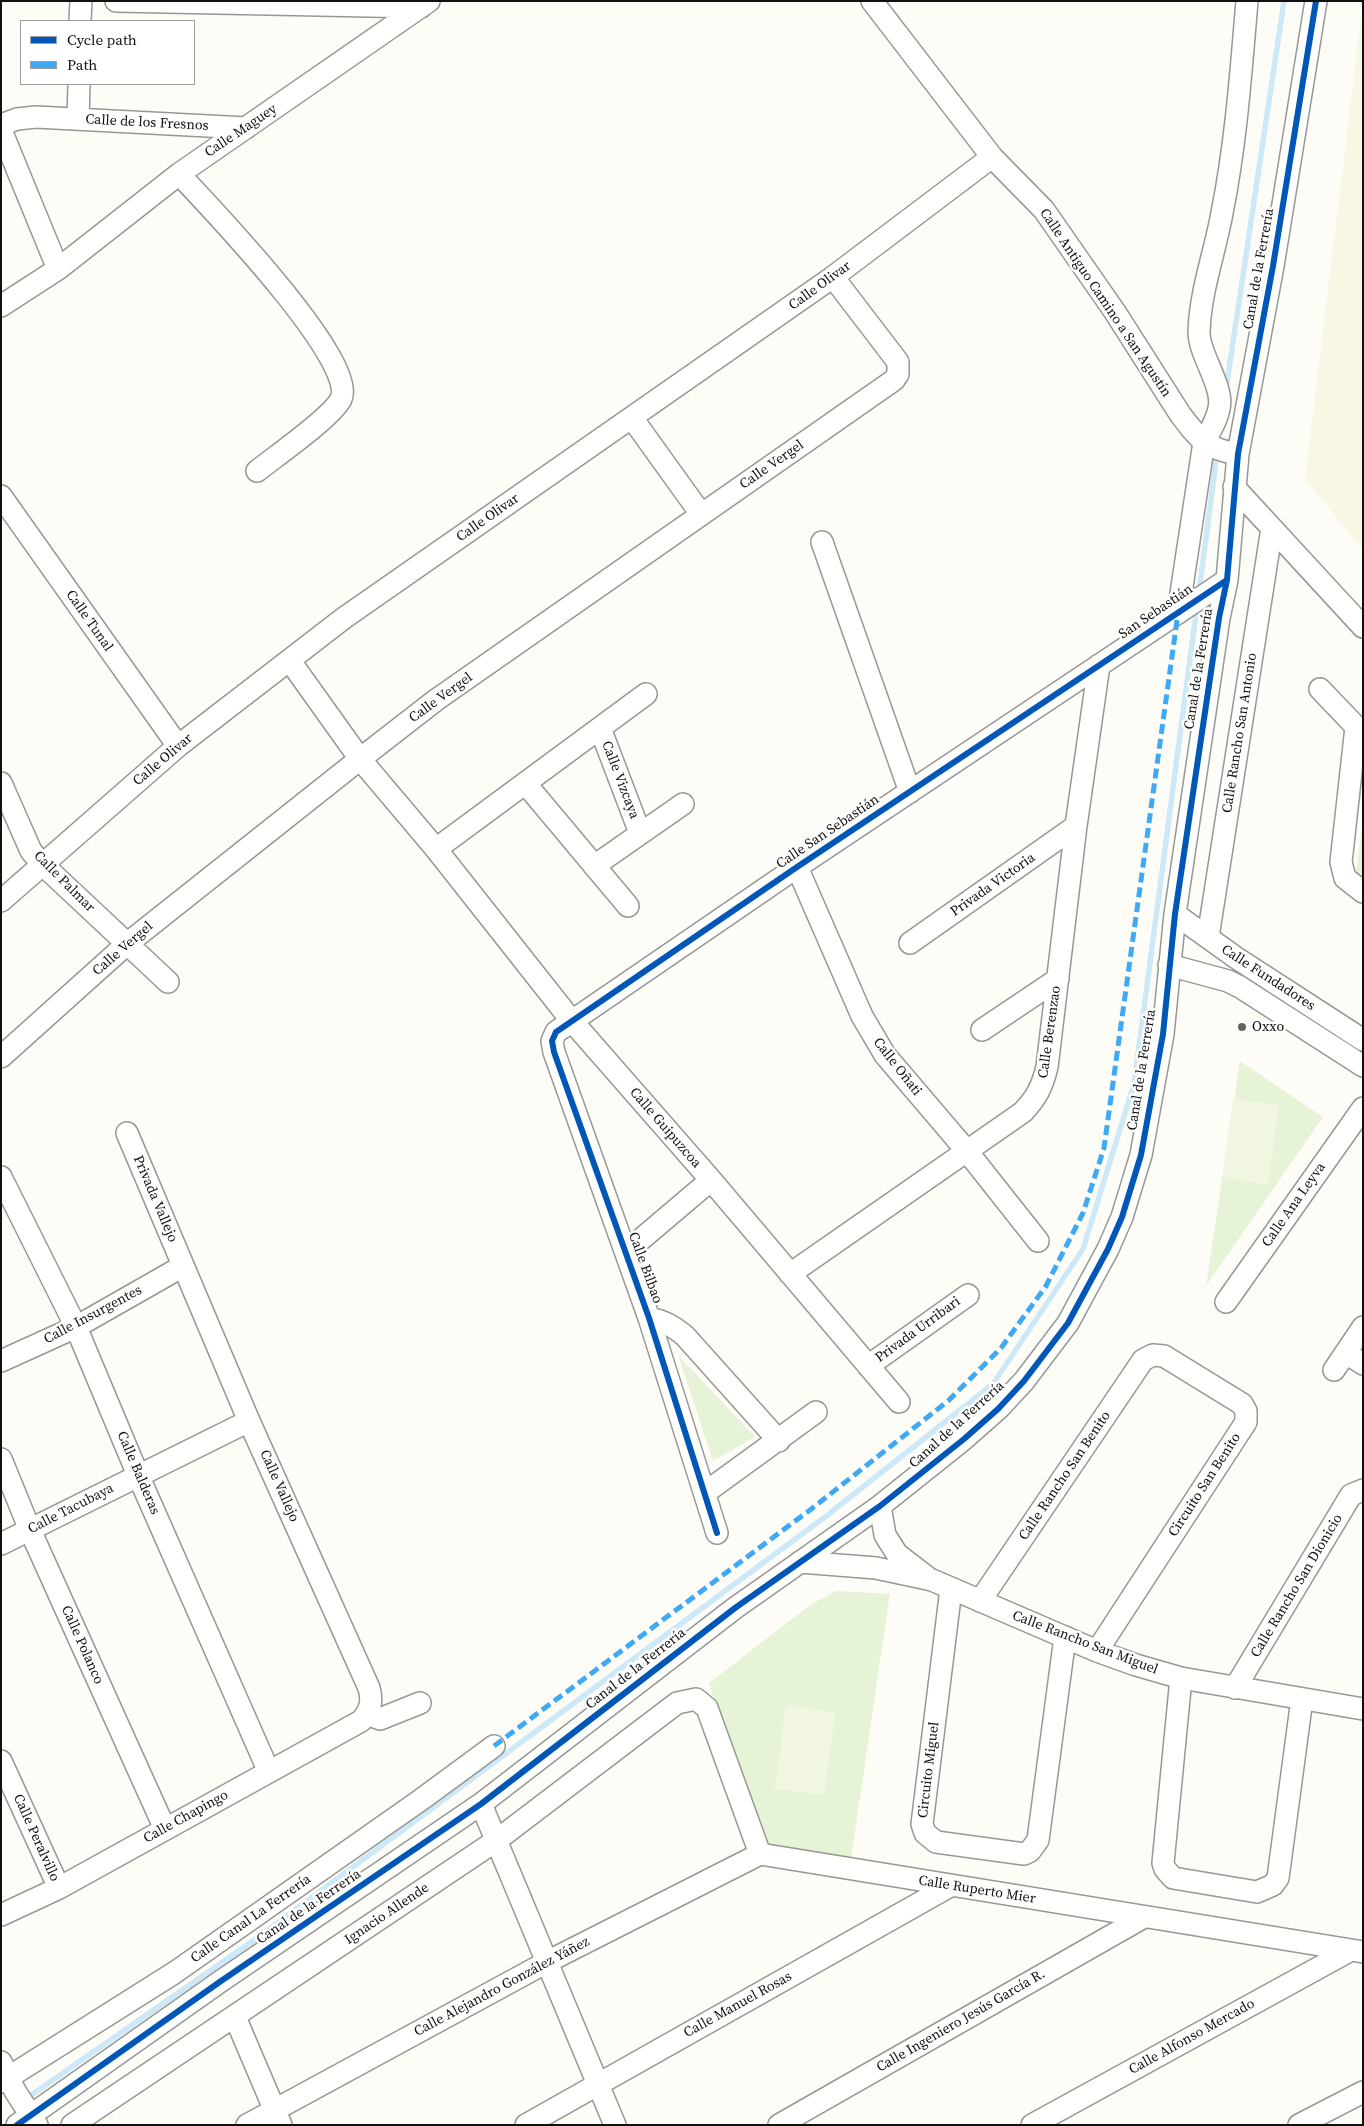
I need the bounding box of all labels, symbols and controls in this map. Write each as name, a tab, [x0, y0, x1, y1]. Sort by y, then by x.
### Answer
legend	[20, 20, 195, 85]
text: Cycle path	[67, 29, 137, 50]
text: Path	[67, 54, 97, 75]
street label: Calle Maguey	[202, 101, 280, 161]
street label: Calle de los Fresnos	[85, 111, 209, 135]
street label: Calle Antiguo Camino a San Agustín	[1035, 206, 1175, 400]
street label: Canal de la Ferrería	[1240, 207, 1278, 331]
street label: Calle Olivar	[786, 258, 854, 314]
street label: Calle Vergel	[737, 437, 807, 493]
street label: Calle Olivar	[453, 490, 523, 546]
street label: San Sebastián	[1116, 581, 1196, 643]
street label: Calle Tunal	[62, 587, 116, 655]
street label: Canal de la Ferrería	[1181, 607, 1217, 731]
street label: Calle Rancho San Antonio	[1219, 652, 1261, 814]
street label: Calle Vergel	[406, 669, 476, 727]
street label: Calle Olivar	[130, 730, 196, 790]
street label: Calle Vizcaya	[597, 739, 643, 821]
street label: Calle San Sebastián	[773, 791, 883, 873]
street label: Calle Palmar	[30, 848, 98, 916]
street label: Privada Victoria	[947, 850, 1039, 920]
street label: Calle Vergel	[89, 918, 157, 980]
street label: Calle Fundadores	[1218, 941, 1318, 1015]
street label: Calle Berenzao	[1035, 985, 1065, 1079]
street label: Canal de la Ferrería	[1124, 1008, 1160, 1132]
place label: Oxxo	[1252, 1019, 1284, 1035]
marker: Oxxo	[1236, 1021, 1248, 1033]
street label: Calle Oñati	[869, 1035, 925, 1099]
street label: Calle Guipuzcoa	[626, 1085, 704, 1171]
street label: Privada Vallejo	[129, 1153, 181, 1245]
street label: Calle Ana Leyva	[1259, 1159, 1329, 1251]
street label: Calle Bilbao	[624, 1230, 666, 1306]
street label: Calle Insurgentes	[41, 1282, 145, 1348]
street label: Privada Urribari	[872, 1293, 964, 1367]
street label: Canal de la Ferrería	[906, 1378, 1008, 1472]
street label: Calle Rancho San Benito	[1015, 1408, 1115, 1544]
street label: Calle Balderas	[113, 1429, 163, 1517]
street label: Circuito San Benito	[1165, 1430, 1245, 1540]
street label: Calle Vallejo	[256, 1447, 302, 1525]
street label: Calle Tacubaya	[25, 1480, 117, 1538]
street label: Calle Rancho San Dionicio	[1247, 1511, 1347, 1661]
street label: Calle Polanco	[57, 1603, 107, 1687]
street label: Calle Rancho San Miguel	[1010, 1607, 1160, 1679]
street label: Canal de la Ferrería	[583, 1625, 689, 1713]
street label: Circuito Miguel	[915, 1721, 943, 1819]
street label: Calle Chapingo	[141, 1787, 231, 1847]
street label: Calle Peralvillo	[9, 1792, 63, 1884]
street label: Canal de la Ferrería	[254, 1866, 364, 1948]
street label: Calle Canal La Ferrería	[188, 1871, 314, 1967]
street label: Calle Ruperto Mier	[917, 1872, 1037, 1908]
street label: Ignacio Allende	[342, 1880, 432, 1948]
street label: Calle Alejandro González Yáñez	[411, 1933, 593, 2041]
street label: Calle Ingeniero Jesús García R.	[874, 1966, 1048, 2076]
street label: Calle Manuel Rosas	[681, 1968, 795, 2042]
street label: Calle Alfonso Mercado	[1126, 1995, 1258, 2079]

